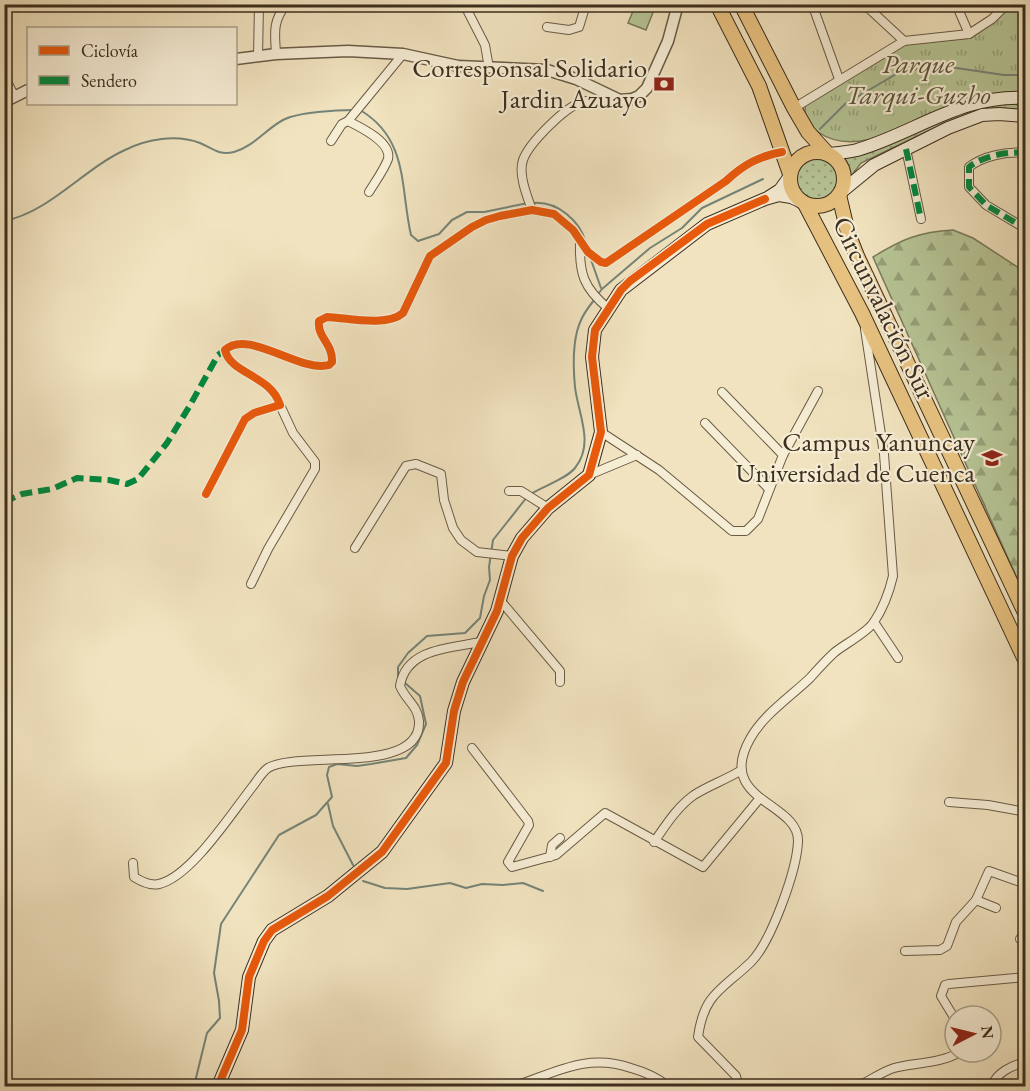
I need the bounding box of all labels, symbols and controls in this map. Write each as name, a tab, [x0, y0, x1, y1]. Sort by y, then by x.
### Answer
legend	[27, 27, 237, 105]
text: Ciclovía	[81, 39, 139, 62]
park label: Parque Tarqui-Guzho	[845, 46, 991, 113]
place label: Corresponsal Solidario Jardin Azuayo	[412, 50, 647, 116]
text: Sendero	[81, 69, 137, 92]
bank icon: Corresponsal Solidario Jardin Azuayo	[652, 72, 676, 96]
street label: Circunvalación Sur	[825, 210, 944, 405]
place label: Campus Yanuncay Universidad de Cuenca	[736, 424, 975, 490]
school or university icon: Campus Yanuncay Universidad de Cuenca	[980, 446, 1004, 470]
north arrow	[943, 1004, 1003, 1064]
text: N	[976, 1025, 999, 1040]

